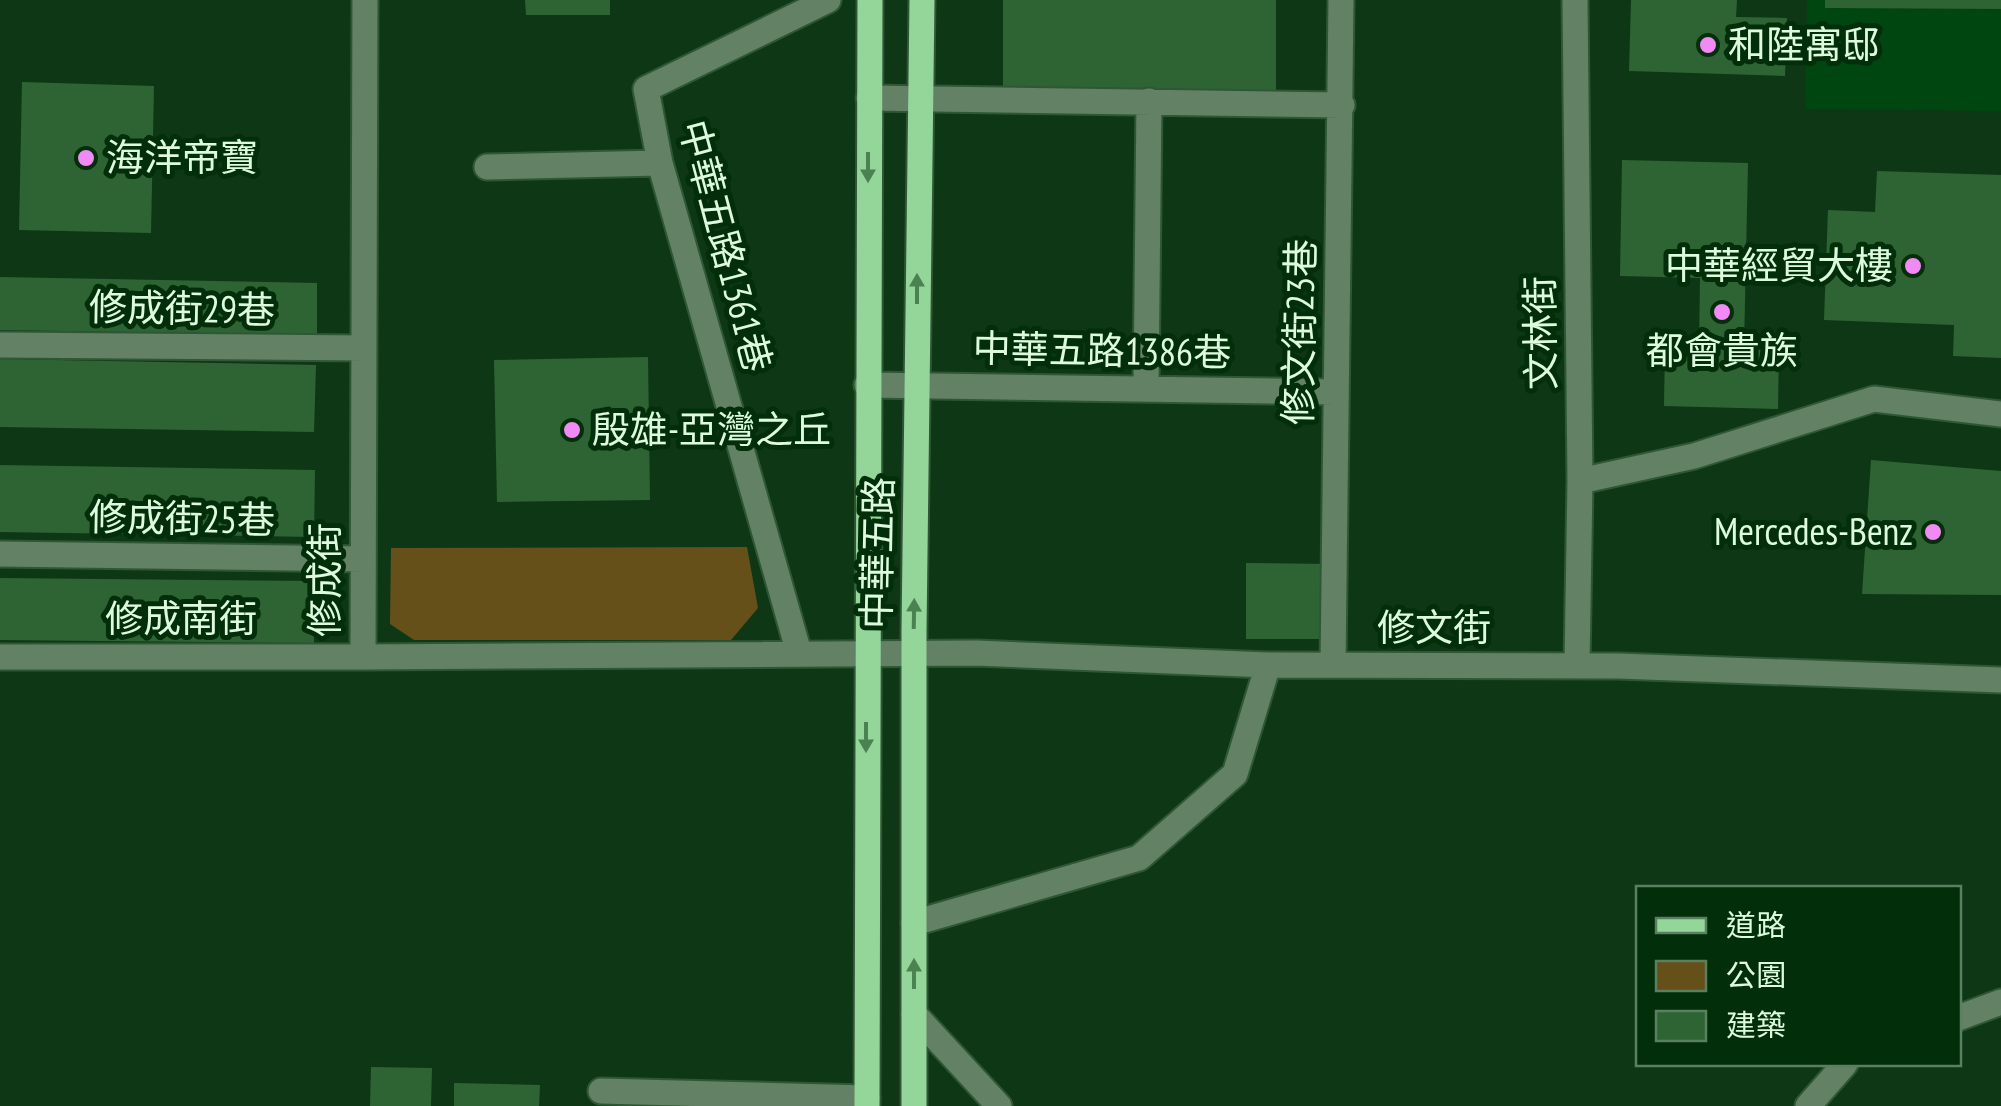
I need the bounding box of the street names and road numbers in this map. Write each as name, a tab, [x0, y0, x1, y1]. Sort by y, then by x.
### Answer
street label: 中華五路1361巷	[669, 114, 784, 377]
street label: 修文街23巷	[1272, 238, 1325, 425]
street label: 文林街	[1514, 276, 1565, 390]
street label: 修成街29巷	[89, 281, 276, 334]
street label: 中華五路1386巷	[972, 323, 1232, 376]
street label: 中華五路	[851, 477, 902, 629]
street label: 修成街25巷	[89, 491, 276, 544]
street label: 修成街	[299, 523, 348, 637]
street label: 修成南街	[105, 593, 257, 642]
street label: 修文街	[1377, 602, 1491, 651]

